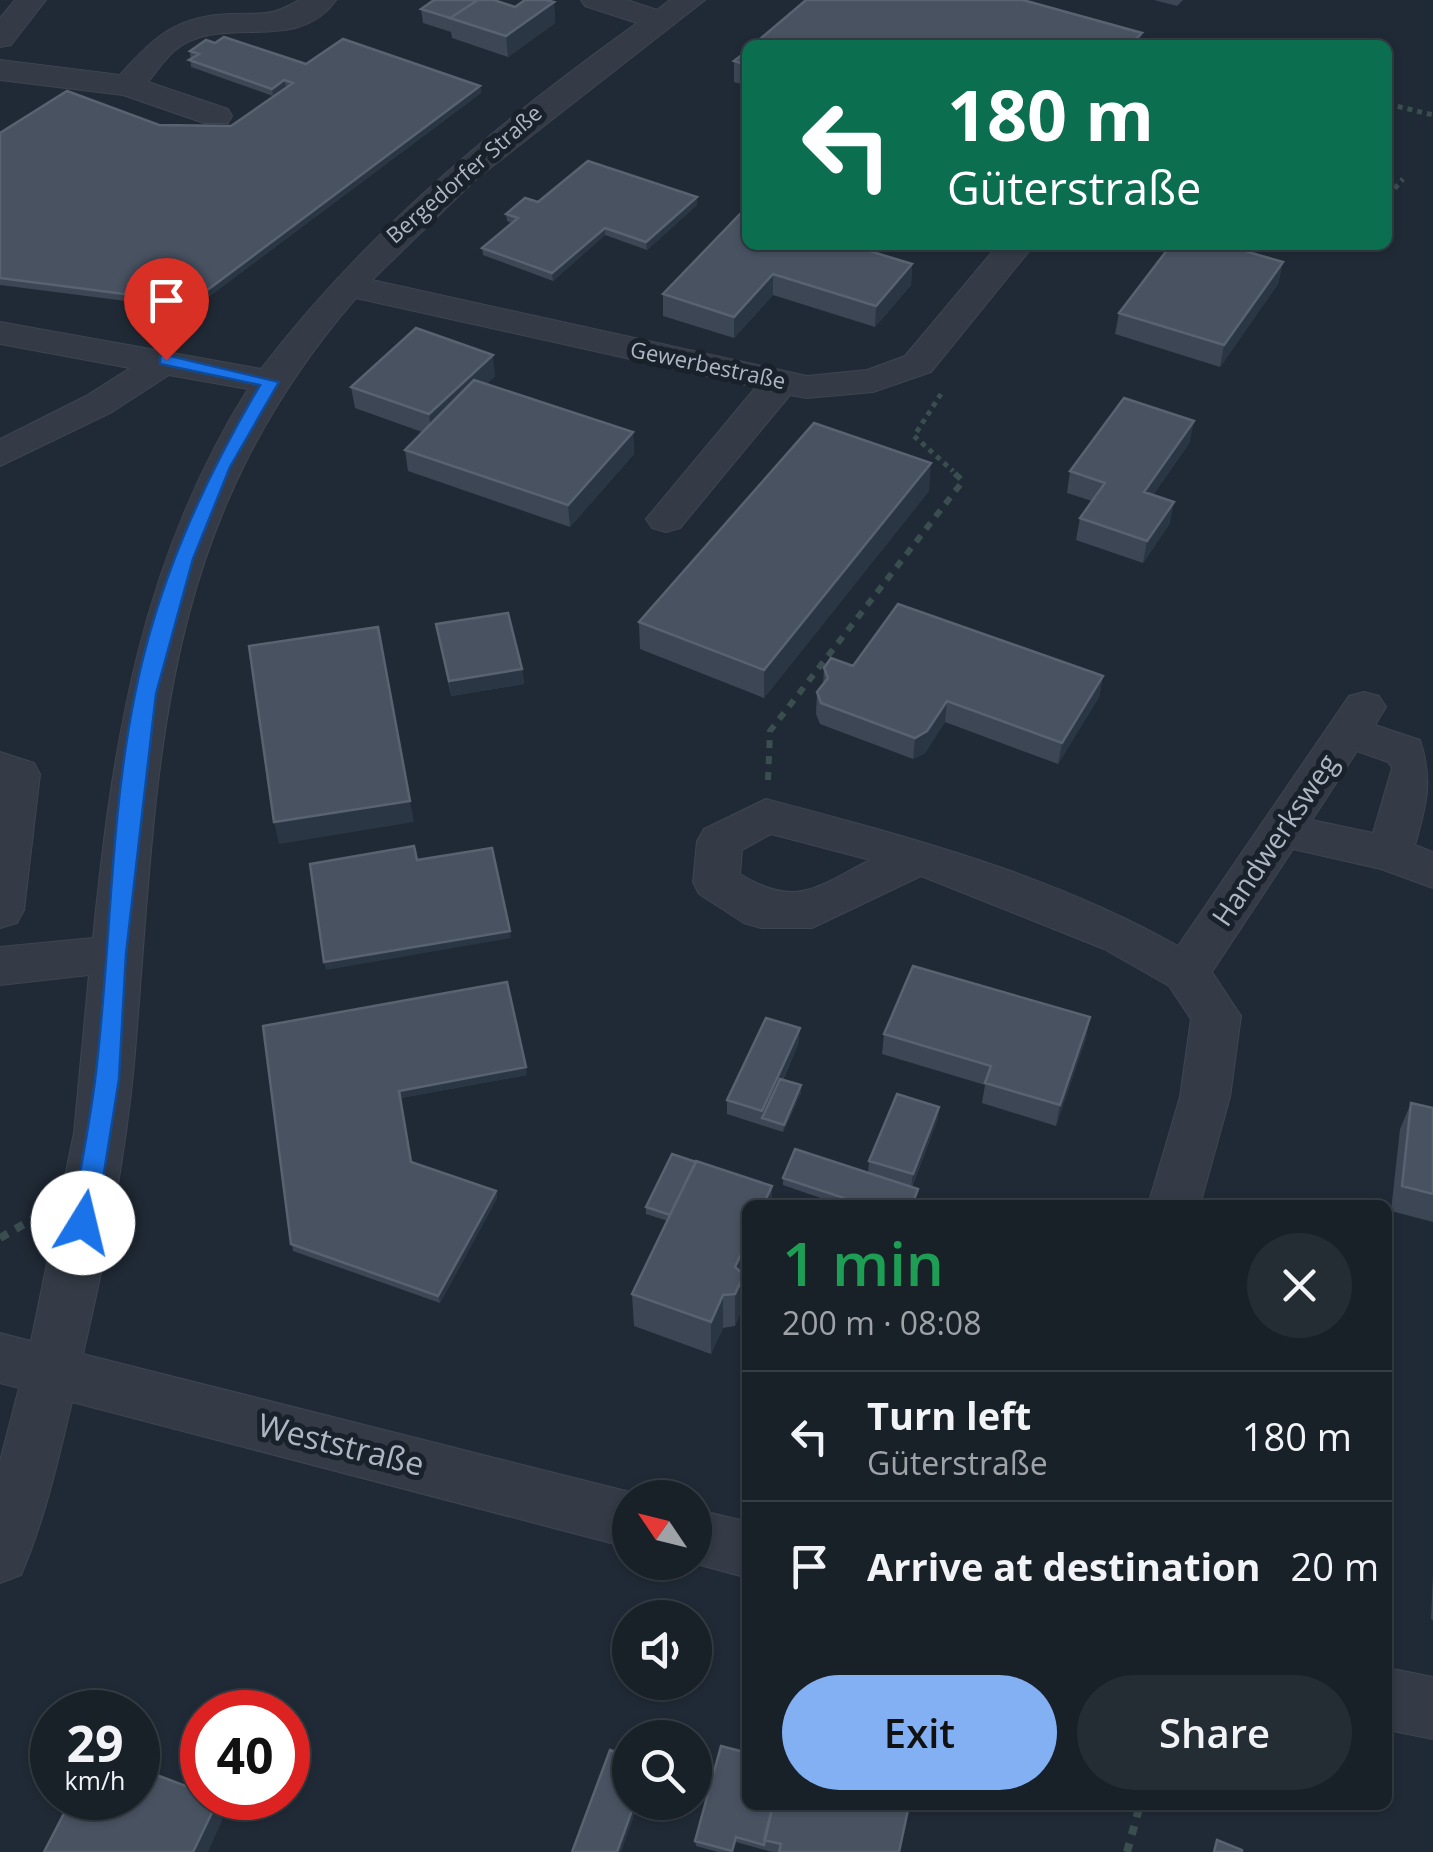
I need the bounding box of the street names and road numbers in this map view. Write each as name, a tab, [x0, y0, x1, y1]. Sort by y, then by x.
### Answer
street label: Bergedorfer Straße	[379, 97, 548, 249]
street label: Gewerbestraße	[628, 333, 789, 395]
street label: Handwerksweg	[1202, 746, 1346, 933]
street label: Weststraße	[254, 1402, 429, 1485]

